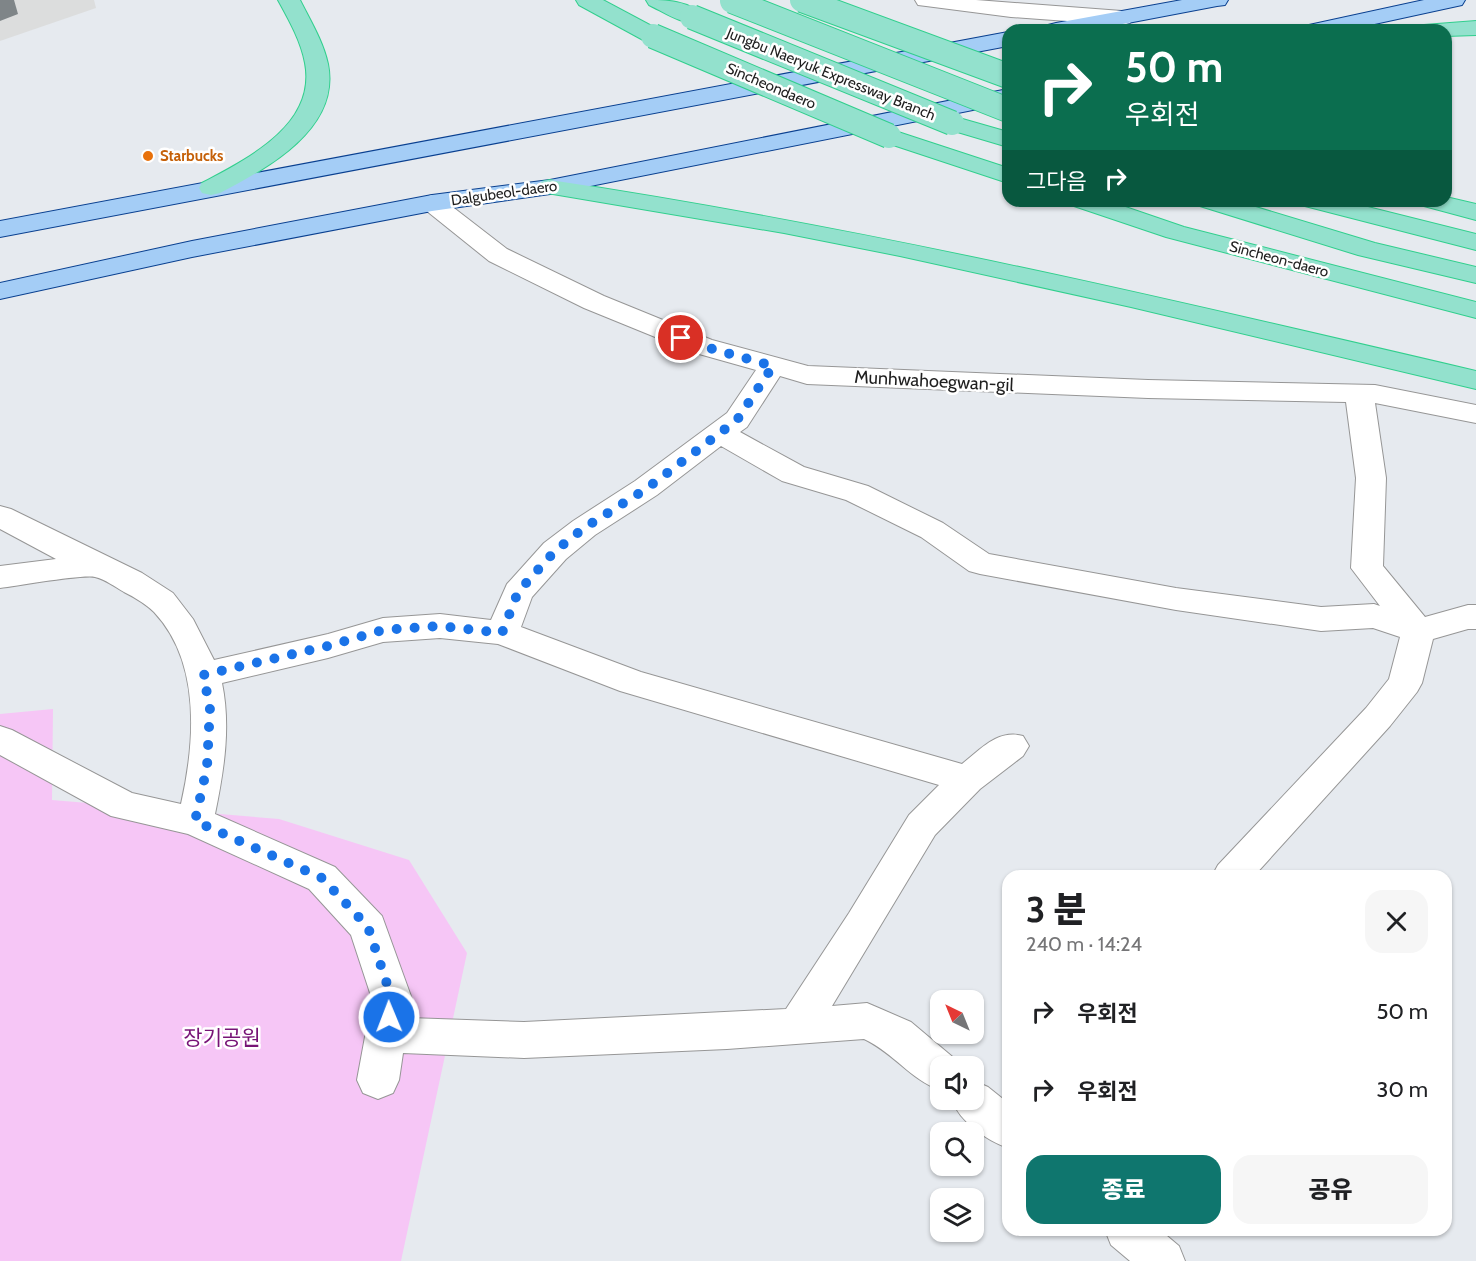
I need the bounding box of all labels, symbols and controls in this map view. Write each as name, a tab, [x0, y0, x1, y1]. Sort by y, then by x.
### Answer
street label: Jungbu Naeryuk Expressway Branch	[723, 23, 938, 124]
text: 50 m	[1125, 41, 1223, 93]
icon: right	[1026, 48, 1104, 126]
street label: Sincheondaero	[724, 59, 818, 113]
text: 우회전	[1125, 98, 1200, 131]
place label: Starbucks	[160, 147, 223, 165]
marker: Starbucks	[141, 149, 155, 163]
icon: right	[1099, 162, 1132, 195]
text: 그다음	[1026, 168, 1087, 195]
street label: Dalgubeol-daero	[450, 177, 558, 209]
street label: Sincheon-daero	[1227, 237, 1331, 281]
pin	[655, 312, 706, 363]
icon: arrive	[664, 321, 697, 354]
street label: Munhwahoegwan-gil	[854, 366, 1015, 396]
text: 3 분	[1026, 887, 1087, 931]
button: close	[1365, 890, 1428, 953]
text: 240 m · 14:24	[1026, 932, 1142, 956]
position arrow	[357, 985, 421, 1049]
north arrow	[930, 990, 984, 1044]
map controls	[930, 990, 984, 1242]
icon: right	[1026, 995, 1059, 1028]
text: 50 m	[1376, 998, 1428, 1025]
text: 우회전	[1077, 1000, 1138, 1027]
park label: 장기공원	[183, 1025, 261, 1050]
button: sound	[930, 1056, 984, 1110]
icon: right	[1026, 1073, 1059, 1106]
text: 30 m	[1376, 1076, 1428, 1103]
text: 우회전	[1077, 1078, 1138, 1105]
button: search	[930, 1122, 984, 1176]
button: 종료	[1026, 1155, 1221, 1224]
button: 공유	[1233, 1155, 1428, 1224]
button: layers	[930, 1188, 984, 1242]

